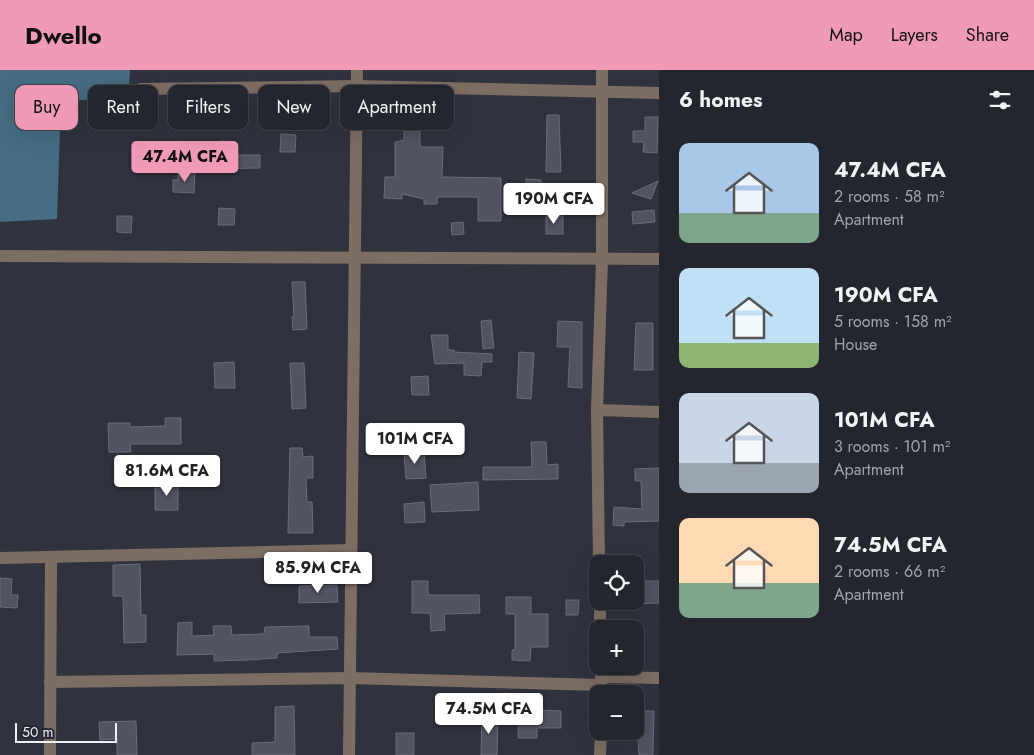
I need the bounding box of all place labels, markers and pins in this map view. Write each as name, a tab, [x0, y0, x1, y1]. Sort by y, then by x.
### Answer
pin: 47.4M CFA	[128, 140, 242, 183]
pin: 190M CFA	[502, 182, 606, 225]
pin: 101M CFA	[363, 422, 467, 465]
pin: 81.6M CFA	[110, 454, 224, 497]
pin: 85.9M CFA	[261, 552, 375, 594]
pin: 74.5M CFA	[432, 692, 546, 735]

